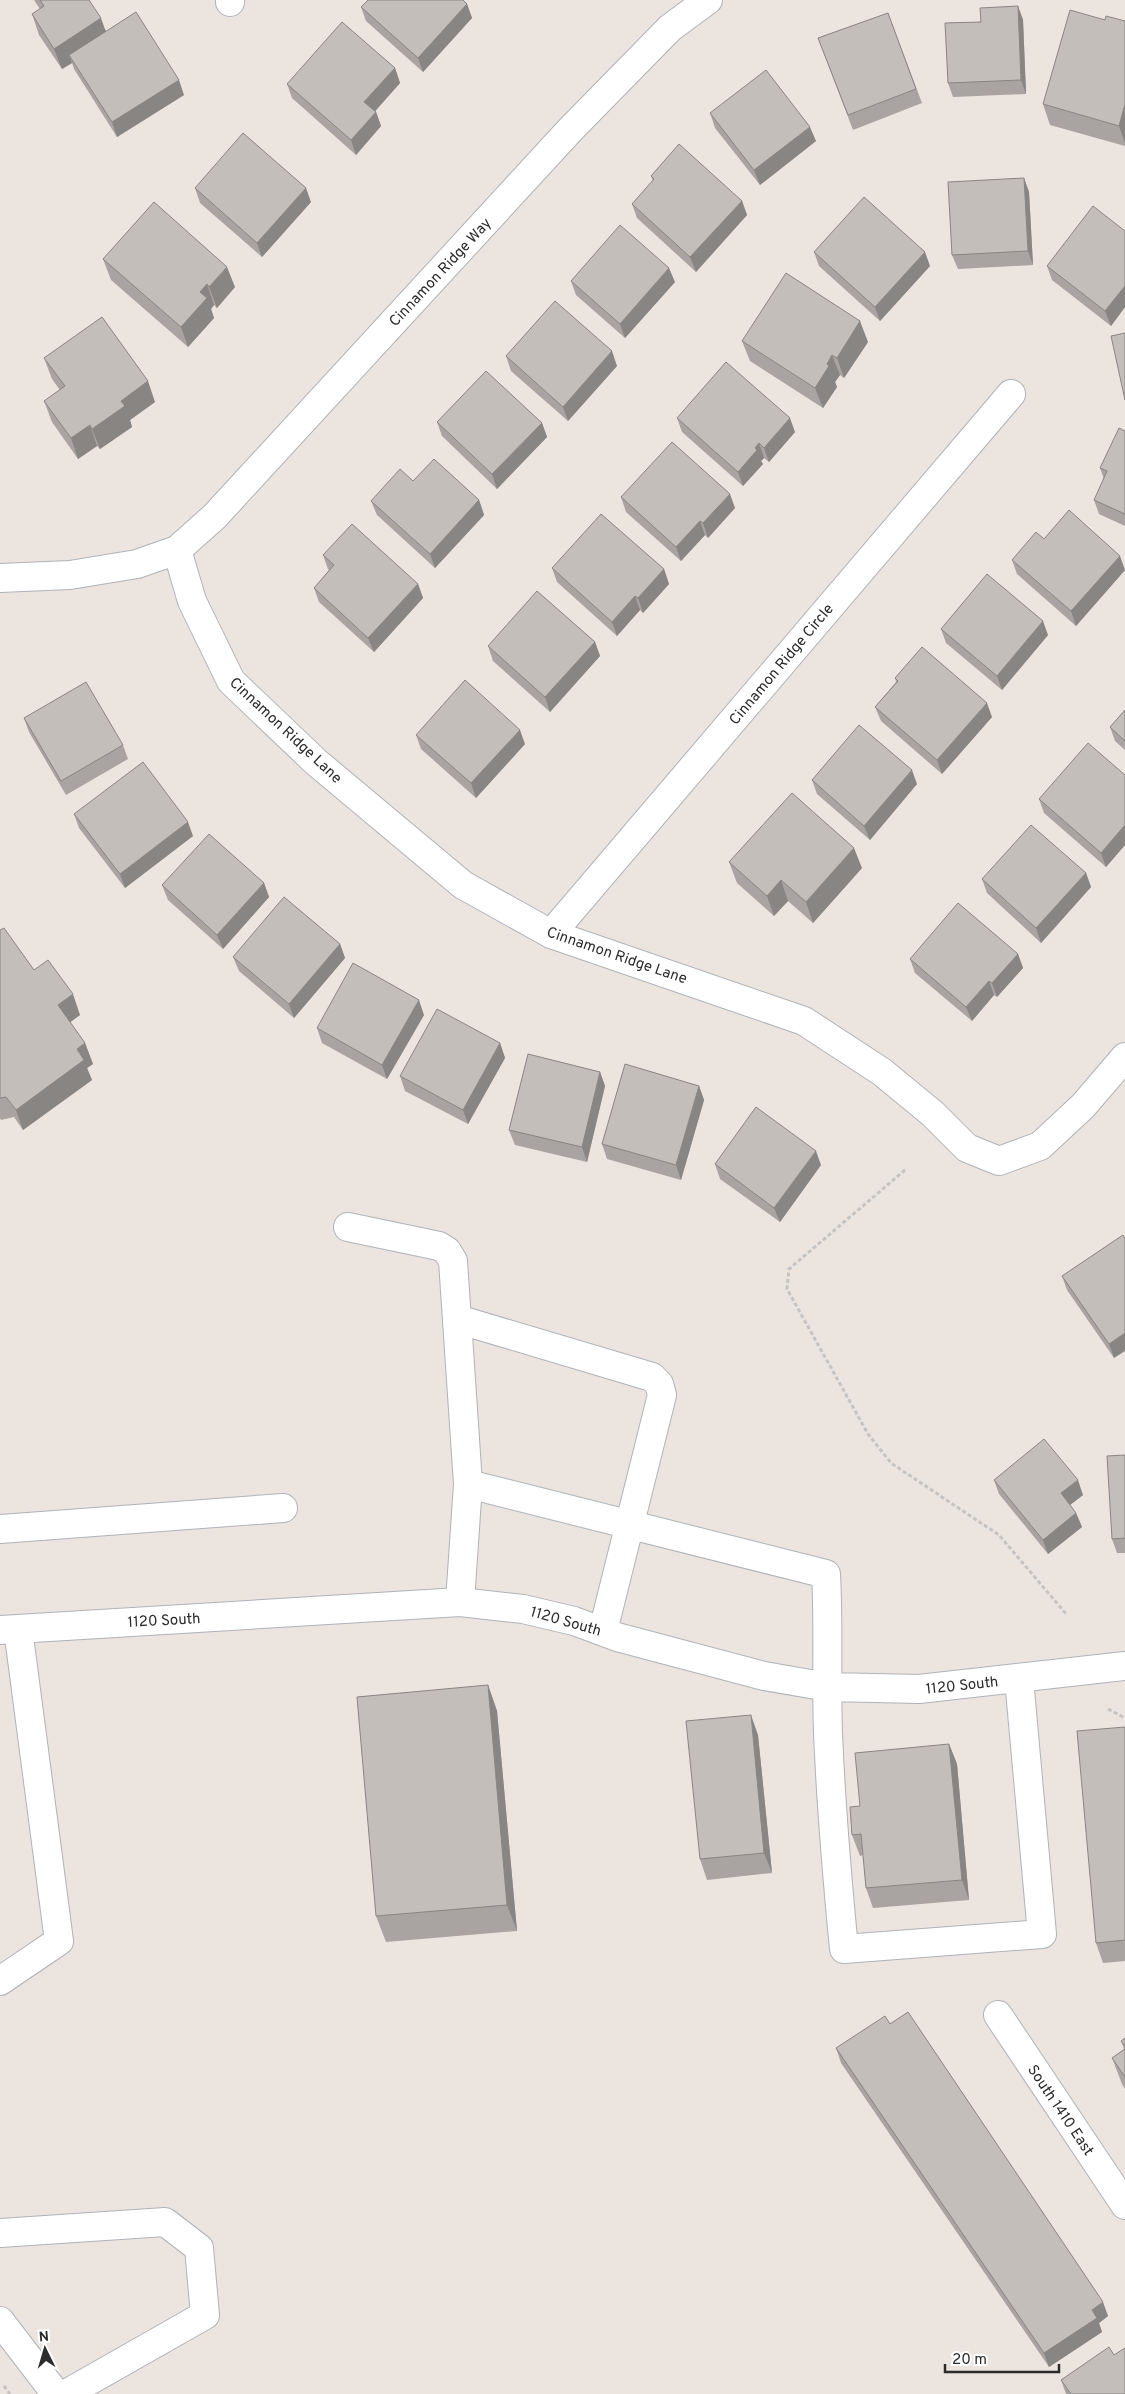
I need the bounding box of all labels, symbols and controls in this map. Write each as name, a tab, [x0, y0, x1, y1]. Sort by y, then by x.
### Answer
street label: Cinnamon Ridge Way	[386, 215, 496, 331]
street label: Cinnamon Ridge Circle	[726, 600, 838, 730]
street label: Cinnamon Ridge Lane	[225, 674, 345, 788]
street label: Cinnamon Ridge Lane	[544, 923, 689, 989]
street label: 1120 South	[528, 1603, 603, 1642]
street label: 1120 South	[127, 1610, 201, 1633]
street label: 1120 South	[925, 1673, 999, 1700]
street label: South 1410 East	[1022, 2062, 1097, 2160]
north arrow	[20, 2324, 70, 2374]
text: N	[38, 2329, 50, 2346]
scale bar	[945, 2342, 1059, 2374]
text: 20 m	[952, 2351, 987, 2370]

